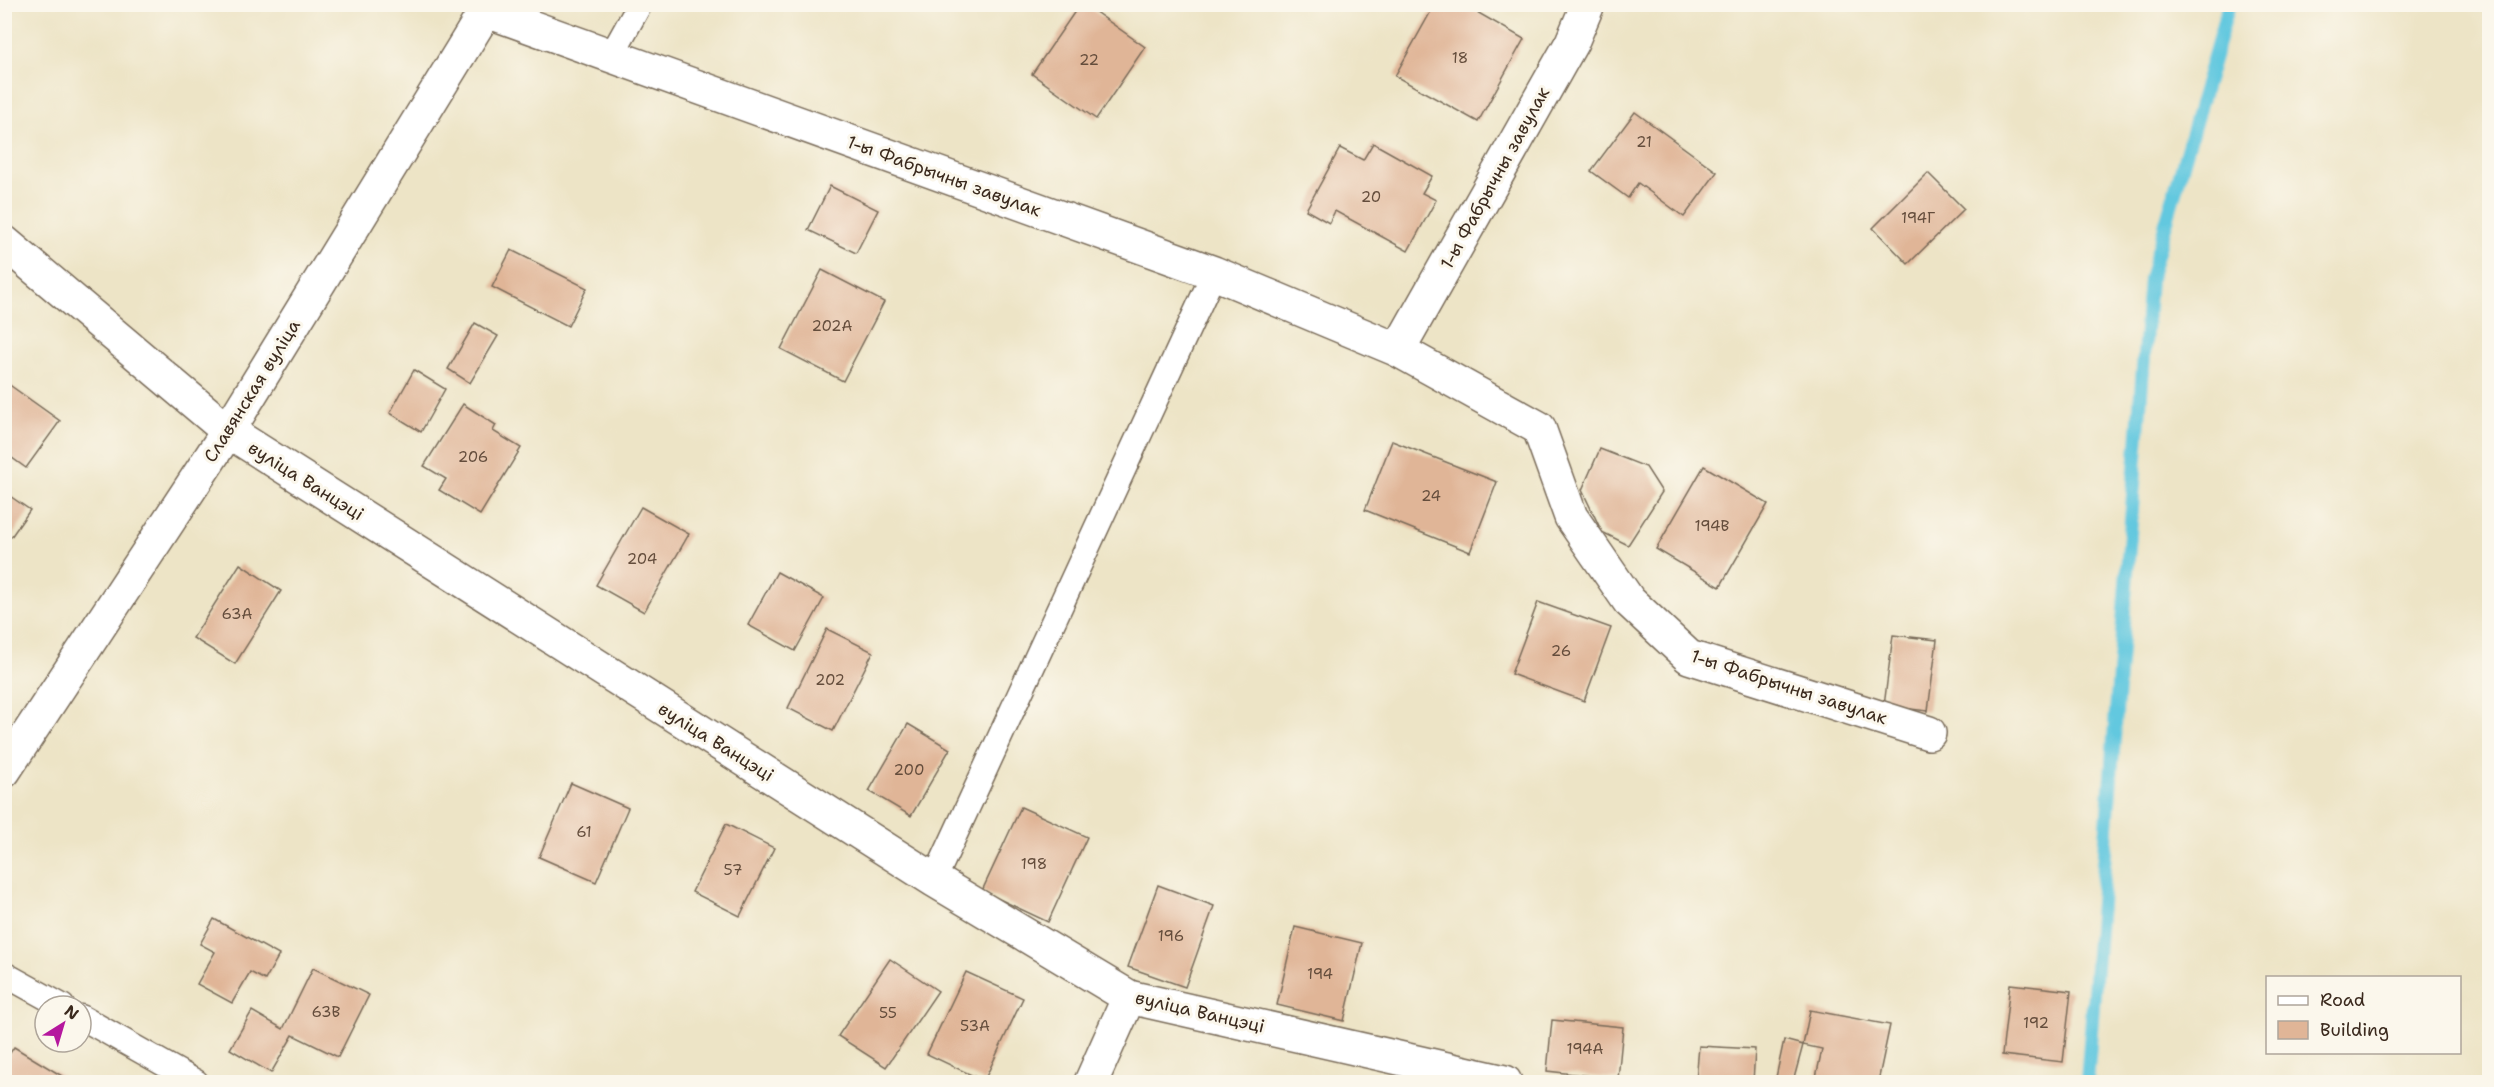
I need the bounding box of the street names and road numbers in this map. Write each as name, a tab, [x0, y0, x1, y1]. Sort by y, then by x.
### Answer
street label: 1-ы Фабрычны завулак	[1435, 82, 1555, 273]
street label: 1-ы Фабрычны завулак	[844, 130, 1045, 222]
street label: Славянская вуліца	[198, 315, 306, 467]
street label: вуліца Ванцэці	[244, 436, 368, 526]
street label: 1-ы Фабрычны завулак	[1688, 644, 1890, 730]
street label: вуліца Ванцэці	[654, 697, 778, 787]
street label: вуліца Ванцэці	[1133, 985, 1267, 1039]

